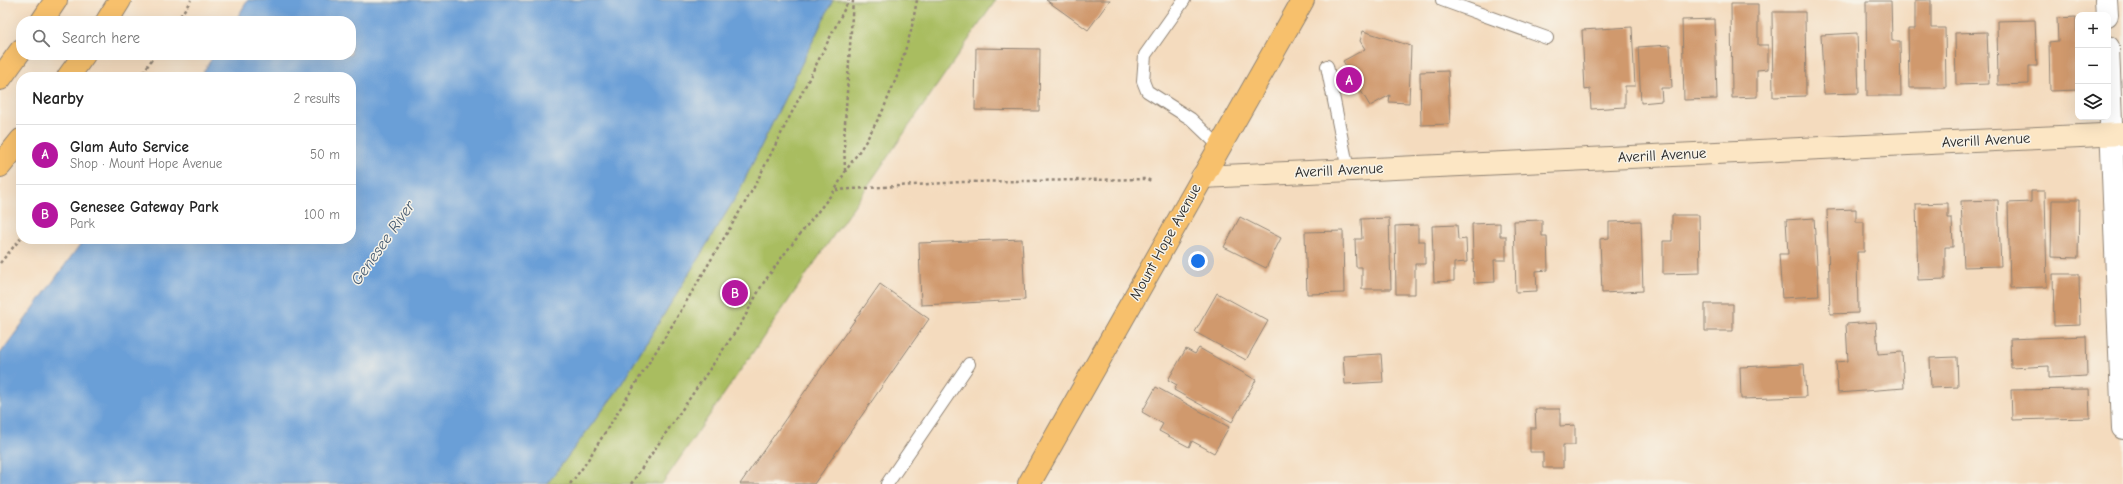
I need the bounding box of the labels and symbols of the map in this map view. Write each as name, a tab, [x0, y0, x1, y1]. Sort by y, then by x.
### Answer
pin: A	[1336, 65, 1362, 95]
street label: Averill Avenue	[1941, 129, 2031, 151]
street label: Averill Avenue	[1617, 144, 1707, 166]
street label: Averill Avenue	[1294, 159, 1384, 181]
street label: Mount Hope Avenue	[1125, 180, 1205, 304]
water label: Genesee River	[347, 197, 419, 289]
your location	[1188, 251, 1208, 271]
pin: B	[722, 278, 748, 308]

